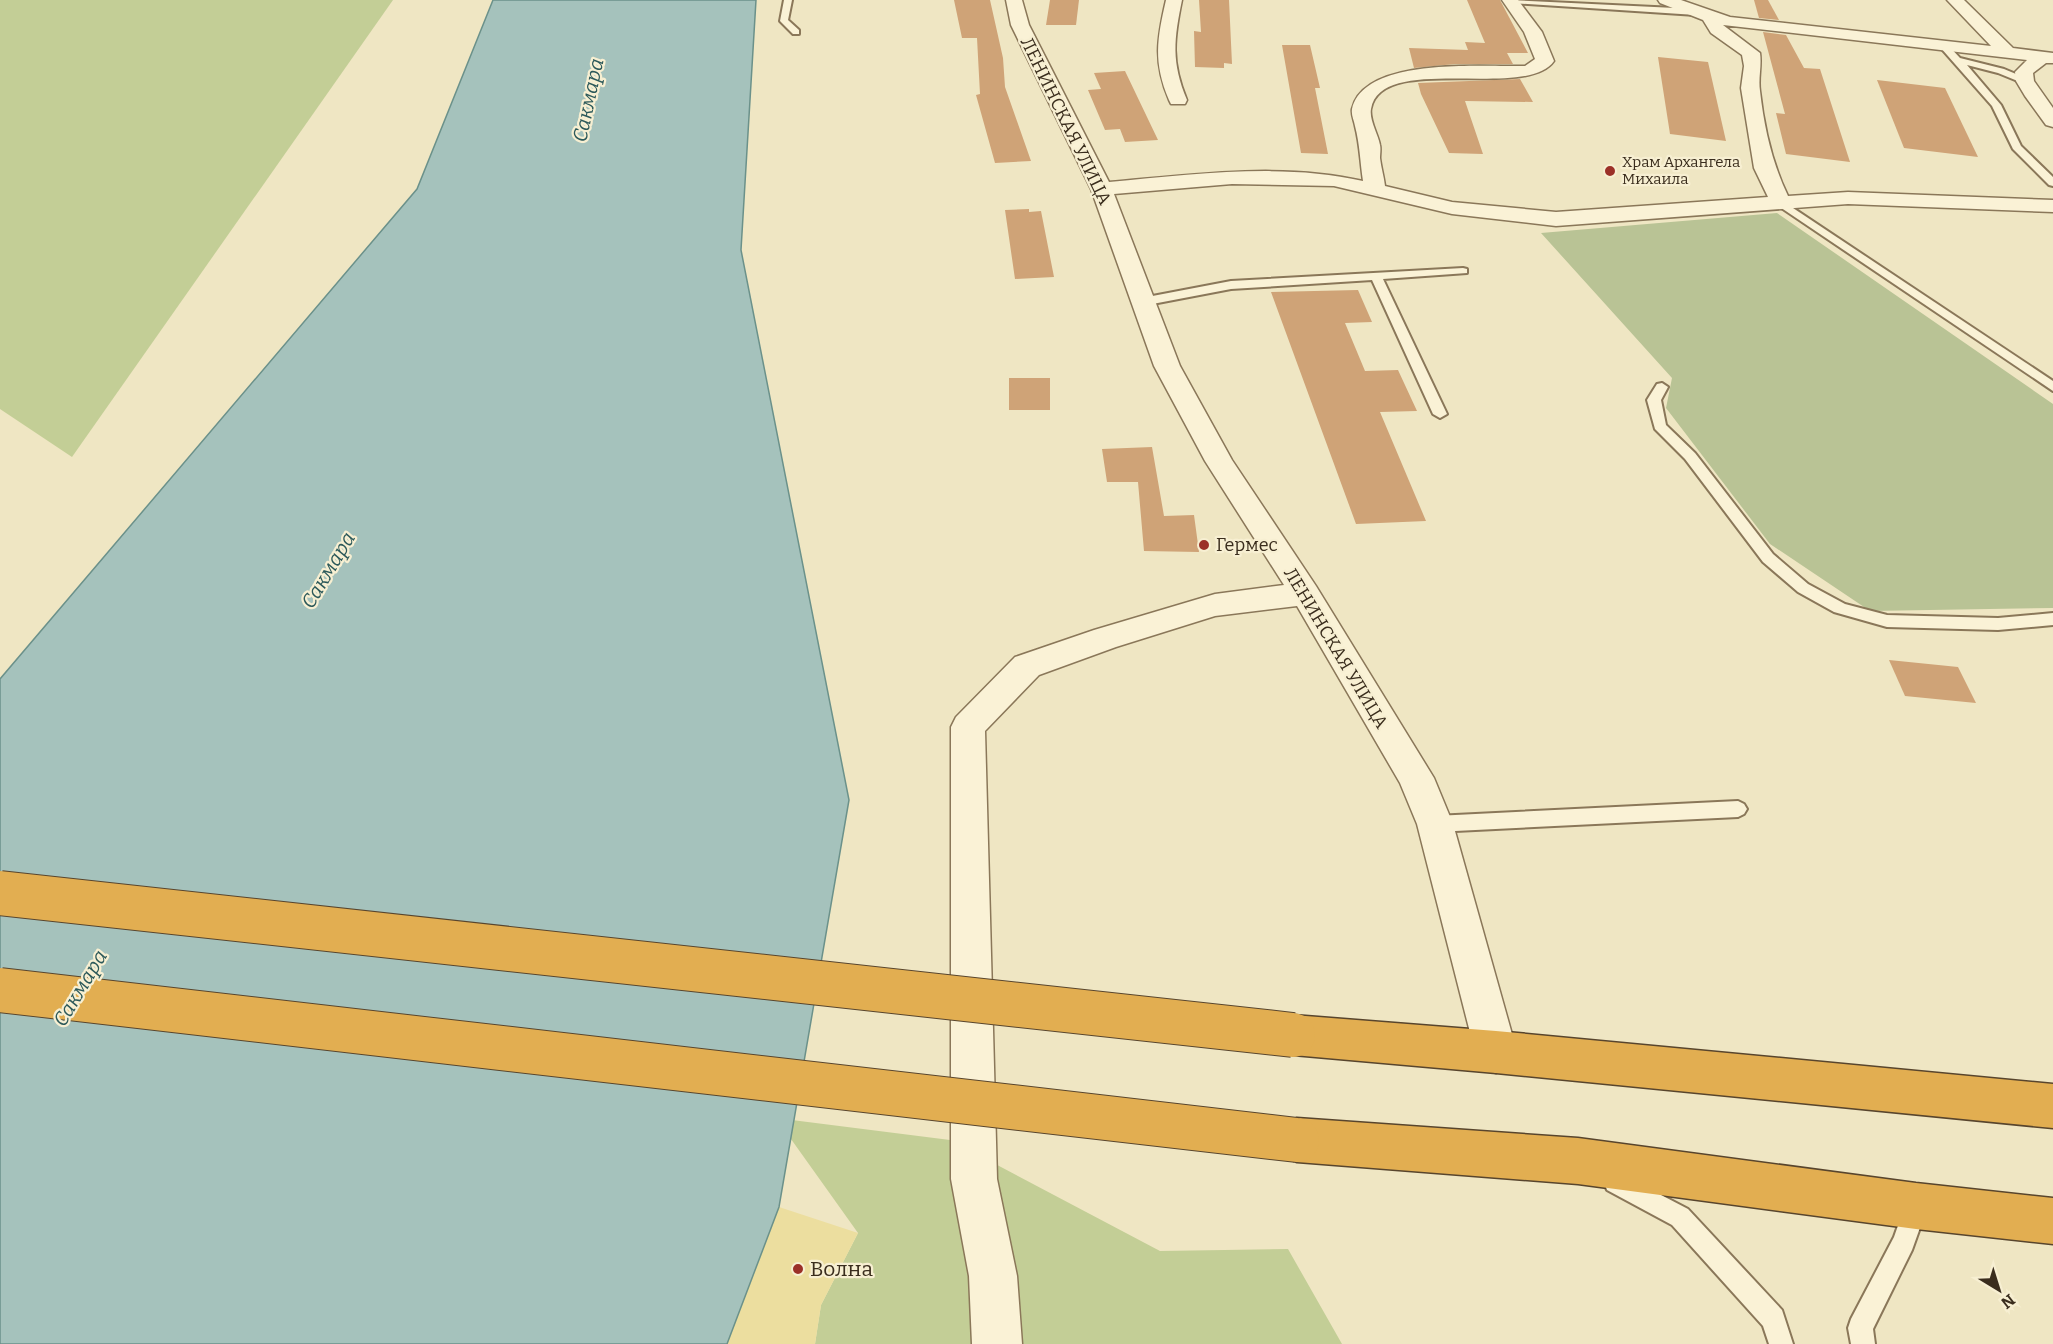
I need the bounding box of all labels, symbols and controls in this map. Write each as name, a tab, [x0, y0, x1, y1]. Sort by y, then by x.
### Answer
street label: ЛЕНИНСКАЯ УЛИЦА	[1016, 34, 1116, 209]
water label: Сакмара	[567, 56, 609, 144]
place label: Храм Архангела Михаила	[1622, 153, 1740, 188]
marker: Храм Архангела Михаила	[1603, 164, 1617, 178]
water label: Сакмара	[296, 527, 360, 613]
place label: Гермес	[1216, 534, 1278, 556]
marker: Гермес	[1197, 538, 1211, 552]
street label: ЛЕНИНСКАЯ УЛИЦА	[1279, 564, 1393, 733]
water label: Сакмара	[48, 945, 112, 1031]
place label: Волна	[810, 1256, 873, 1282]
north arrow	[1969, 1260, 2029, 1320]
marker: Волна	[791, 1262, 805, 1276]
text: N	[1997, 1290, 2019, 1313]

